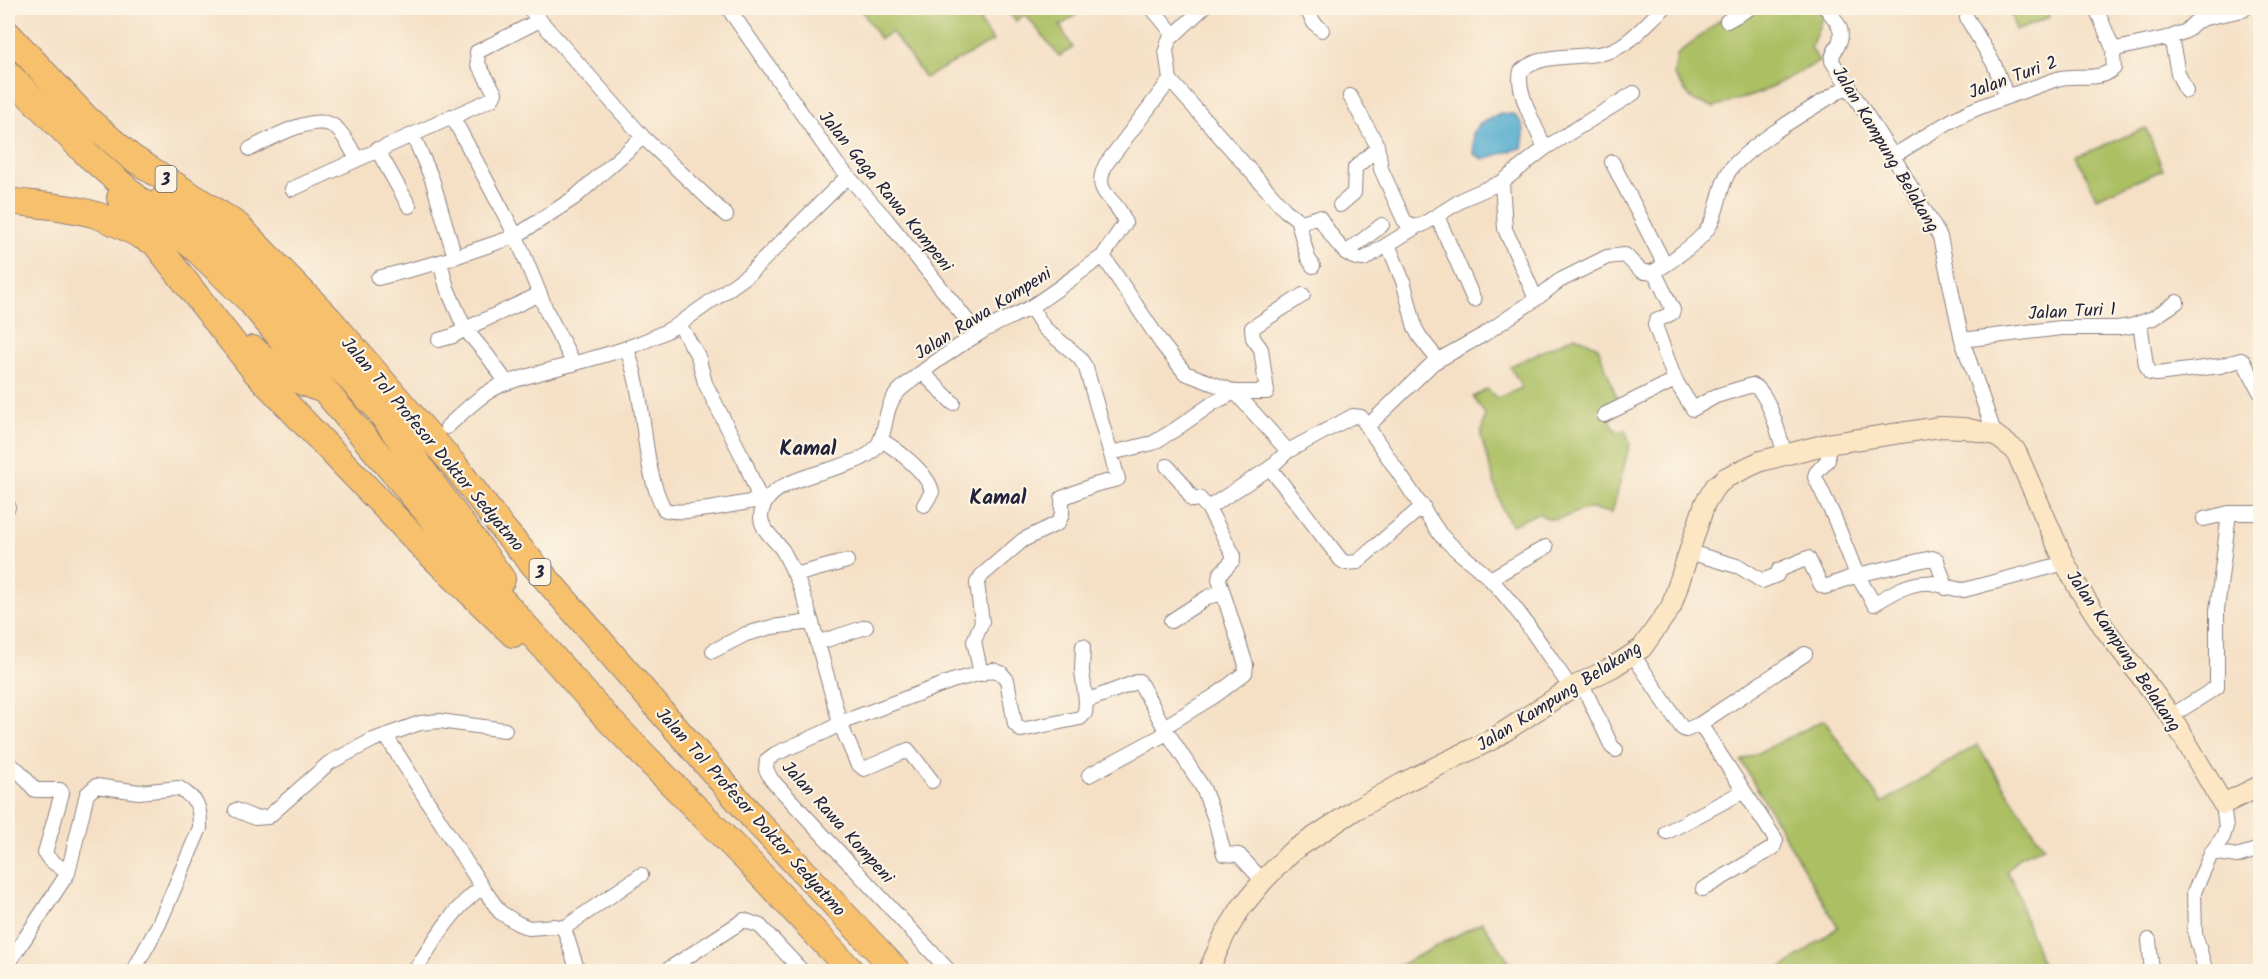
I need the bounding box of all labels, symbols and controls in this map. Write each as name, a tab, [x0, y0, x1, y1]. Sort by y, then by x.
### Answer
street label: Jalan Turi 2	[1965, 49, 2062, 108]
street label: Jalan Kampung Belakang	[1823, 61, 1946, 239]
street label: Jalan Gaga Rawa Kompeni	[810, 105, 960, 280]
road number: 3	[156, 166, 176, 192]
street label: Jalan Rawa Kompeni	[910, 260, 1059, 368]
street label: Jalan Turi 1	[2027, 296, 2117, 329]
street label: Jalan Tol Profesor Doktor Sedyatmo	[333, 331, 531, 559]
district label: Kamal	[780, 433, 837, 466]
district label: Kamal	[970, 482, 1027, 515]
road number: 3	[530, 559, 550, 585]
street label: Jalan Kampung Belakang	[2058, 565, 2188, 739]
street label: Jalan Kampung Belakang	[1472, 635, 1648, 760]
street label: Jalan Tol Profesor Doktor Sedyatmo	[648, 702, 852, 924]
street label: Jalan Rawa Kompeni	[774, 755, 901, 892]

